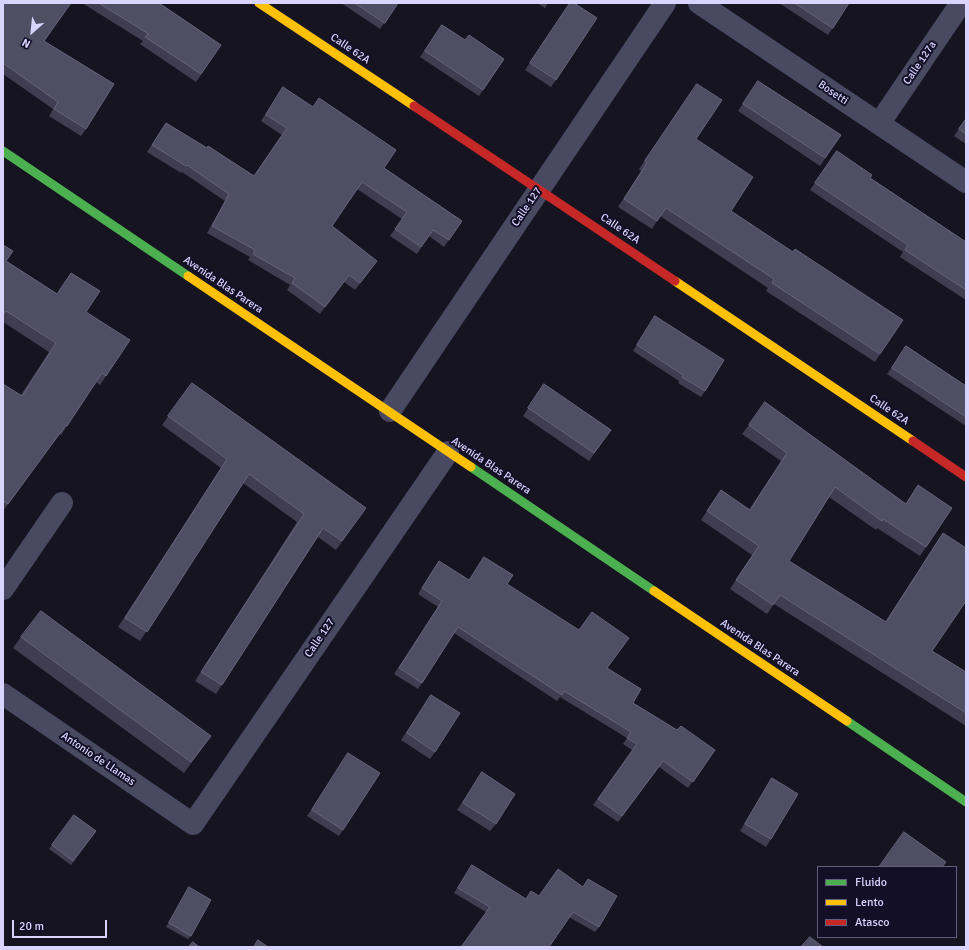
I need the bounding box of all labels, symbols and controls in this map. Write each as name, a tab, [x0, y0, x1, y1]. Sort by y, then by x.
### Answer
north arrow	[12, 12, 52, 52]
street label: Calle 62A	[328, 31, 372, 67]
text: N	[20, 36, 33, 51]
street label: Calle 127a	[901, 39, 939, 87]
street label: Bosetti	[815, 78, 851, 108]
street label: Calle 127	[509, 185, 545, 229]
street label: Calle 62A	[598, 211, 642, 247]
street label: Avenida Blas Parera	[181, 254, 265, 316]
street label: Calle 62A	[867, 392, 911, 428]
street label: Avenida Blas Parera	[449, 435, 533, 497]
street label: Calle 127	[302, 616, 338, 660]
street label: Avenida Blas Parera	[718, 617, 802, 679]
street label: Antonio de Llamas	[58, 729, 138, 789]
legend	[817, 866, 957, 938]
text: Fluido	[855, 875, 887, 890]
text: Lento	[855, 895, 884, 910]
scale bar	[14, 912, 109, 938]
text: Atasco	[855, 915, 890, 930]
text: 20 m	[19, 919, 44, 934]

